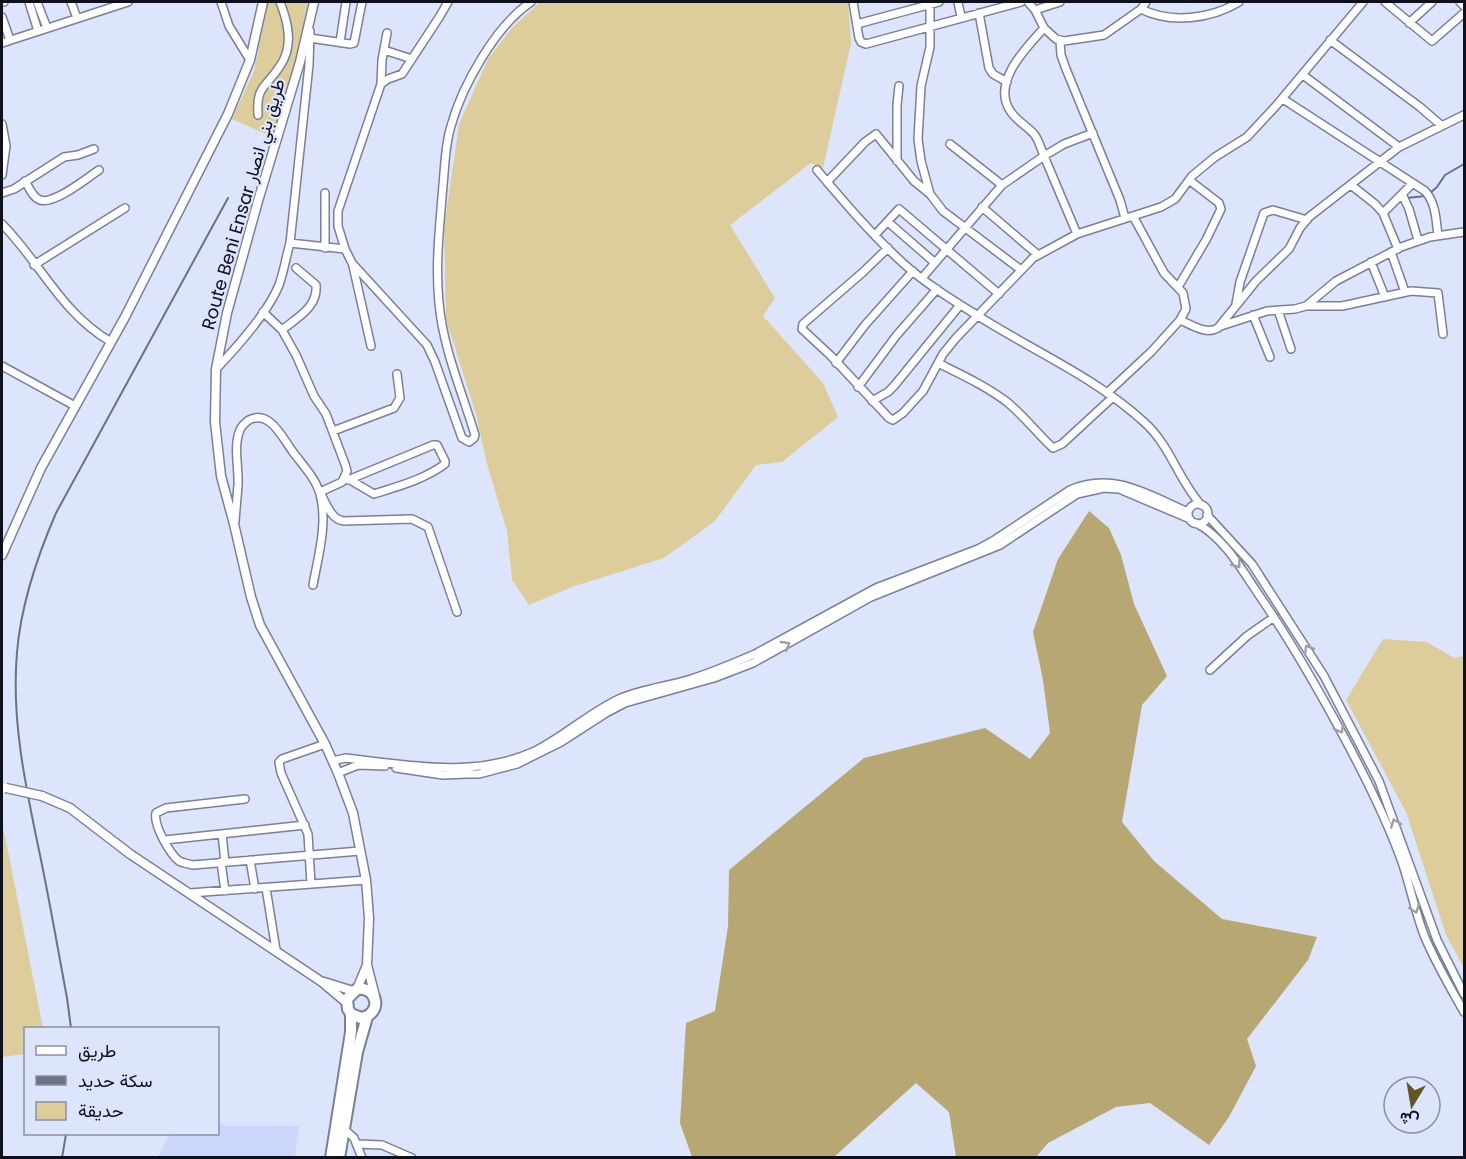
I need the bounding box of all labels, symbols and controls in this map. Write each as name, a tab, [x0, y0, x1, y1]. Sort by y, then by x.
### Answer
street label: Route Beni Ensar طريق بني انصار	[195, 76, 294, 333]
one-way arrow	[1230, 557, 1241, 568]
one-way arrow	[780, 641, 790, 652]
one-way arrow	[1303, 645, 1315, 655]
one-way arrow	[1333, 723, 1344, 734]
one-way arrow	[1390, 818, 1402, 829]
one-way arrow	[1407, 903, 1420, 914]
legend	[24, 1027, 219, 1135]
text: طريق	[78, 1038, 116, 1063]
text: سكة حديد	[78, 1068, 152, 1093]
north arrow	[1382, 1075, 1442, 1135]
text: حديقة	[78, 1098, 124, 1123]
text: ش	[1398, 1106, 1421, 1132]

